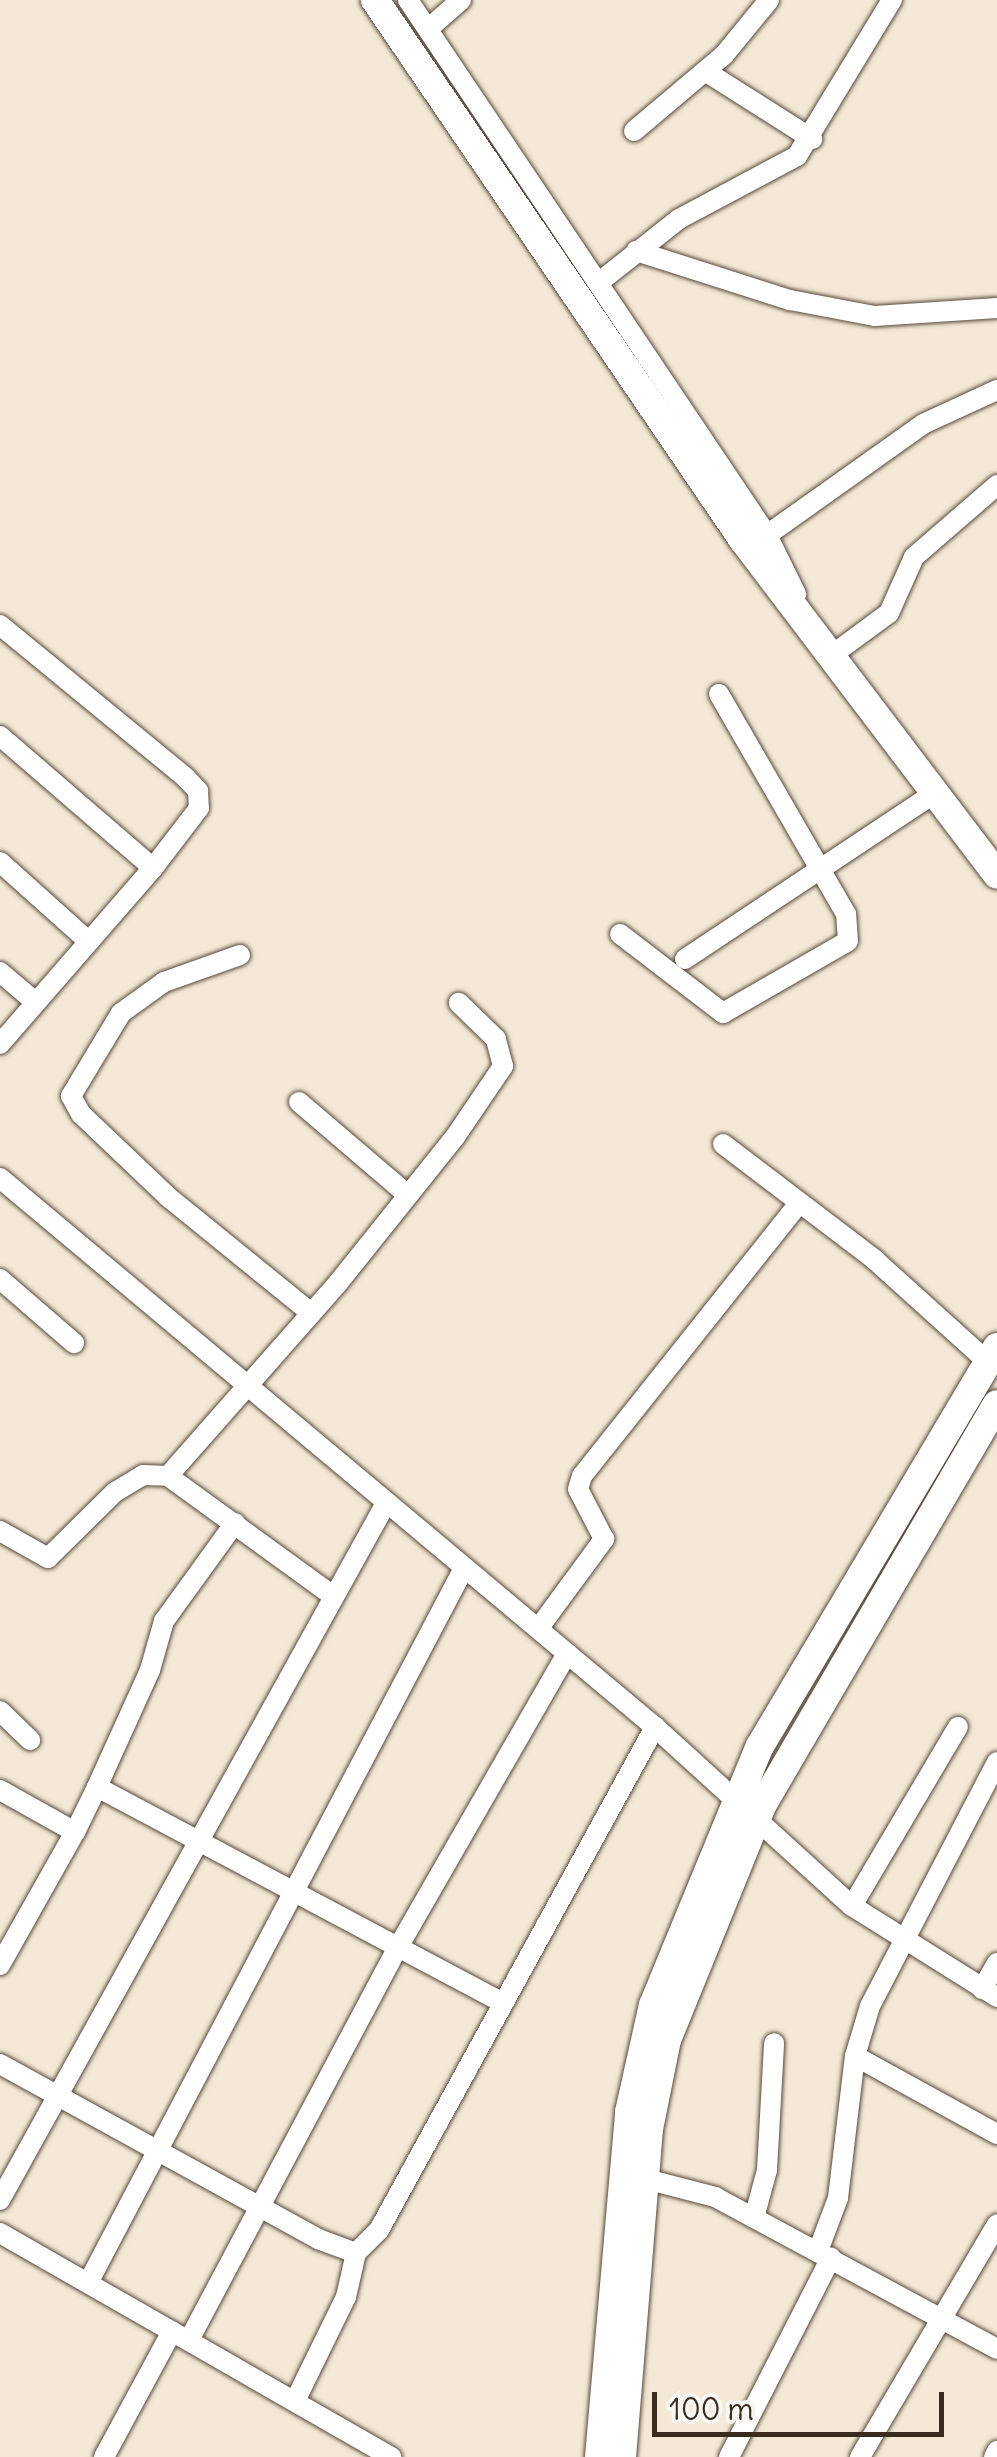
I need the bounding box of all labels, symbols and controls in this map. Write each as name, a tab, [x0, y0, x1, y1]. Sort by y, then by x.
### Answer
scale bar	[657, 2372, 950, 2434]
text: 100 m	[669, 2390, 754, 2428]

